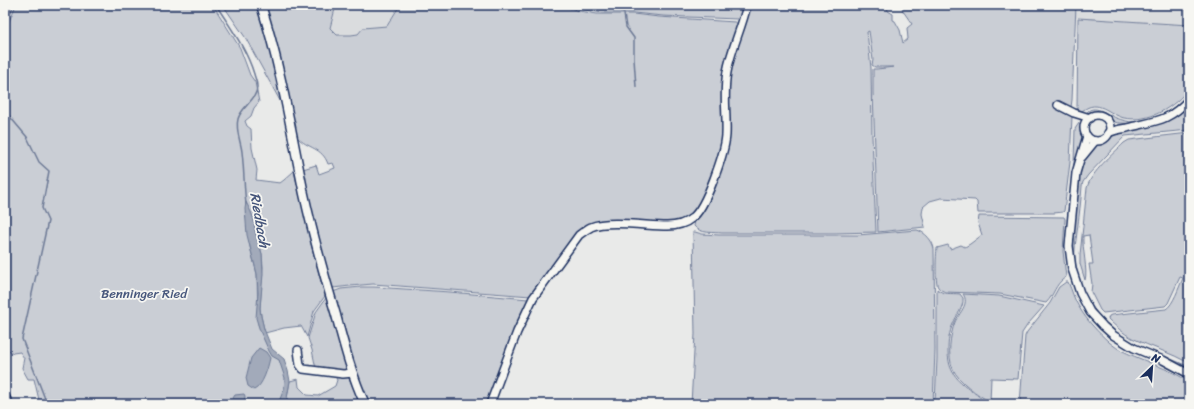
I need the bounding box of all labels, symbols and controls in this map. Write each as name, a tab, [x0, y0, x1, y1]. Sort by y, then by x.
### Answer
water label: Riedbach	[242, 190, 277, 251]
park label: Benninger Ried	[101, 282, 188, 305]
north arrow	[1132, 347, 1172, 387]
text: N	[1148, 348, 1164, 369]

